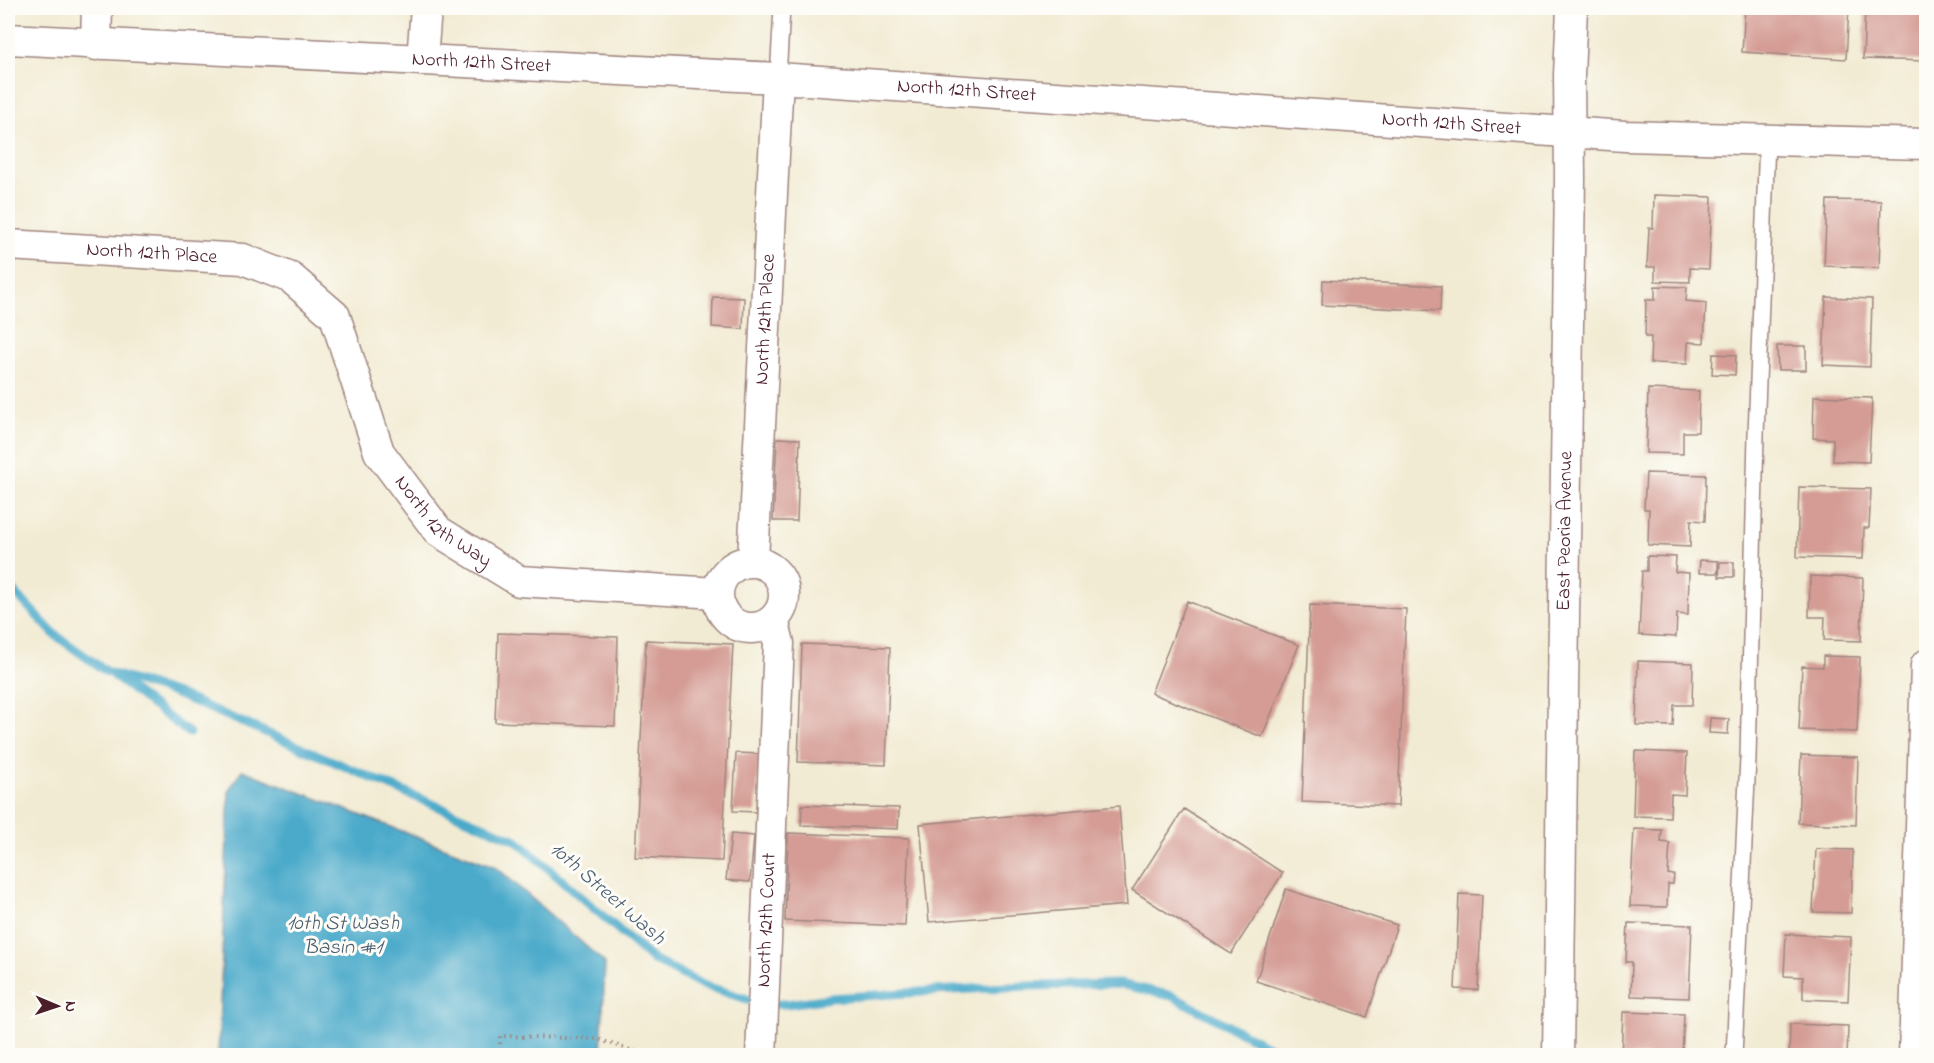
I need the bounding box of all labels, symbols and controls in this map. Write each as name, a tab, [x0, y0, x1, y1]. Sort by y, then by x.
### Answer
street label: North 12th Street	[411, 45, 552, 81]
street label: North 12th Street	[896, 72, 1037, 110]
street label: North 12th Street	[1381, 105, 1522, 143]
street label: North 12th Place	[85, 235, 218, 272]
street label: North 12th Place	[748, 253, 783, 386]
street label: East Peoria Avenue	[1550, 451, 1581, 611]
street label: North 12th Way	[387, 470, 497, 575]
water label: 10th Street Wash	[543, 835, 672, 953]
street label: North 12th Court	[750, 852, 784, 988]
water label: 10th St Wash Basin #1	[287, 909, 400, 963]
north arrow	[27, 976, 87, 1036]
text: N	[58, 1001, 82, 1012]

